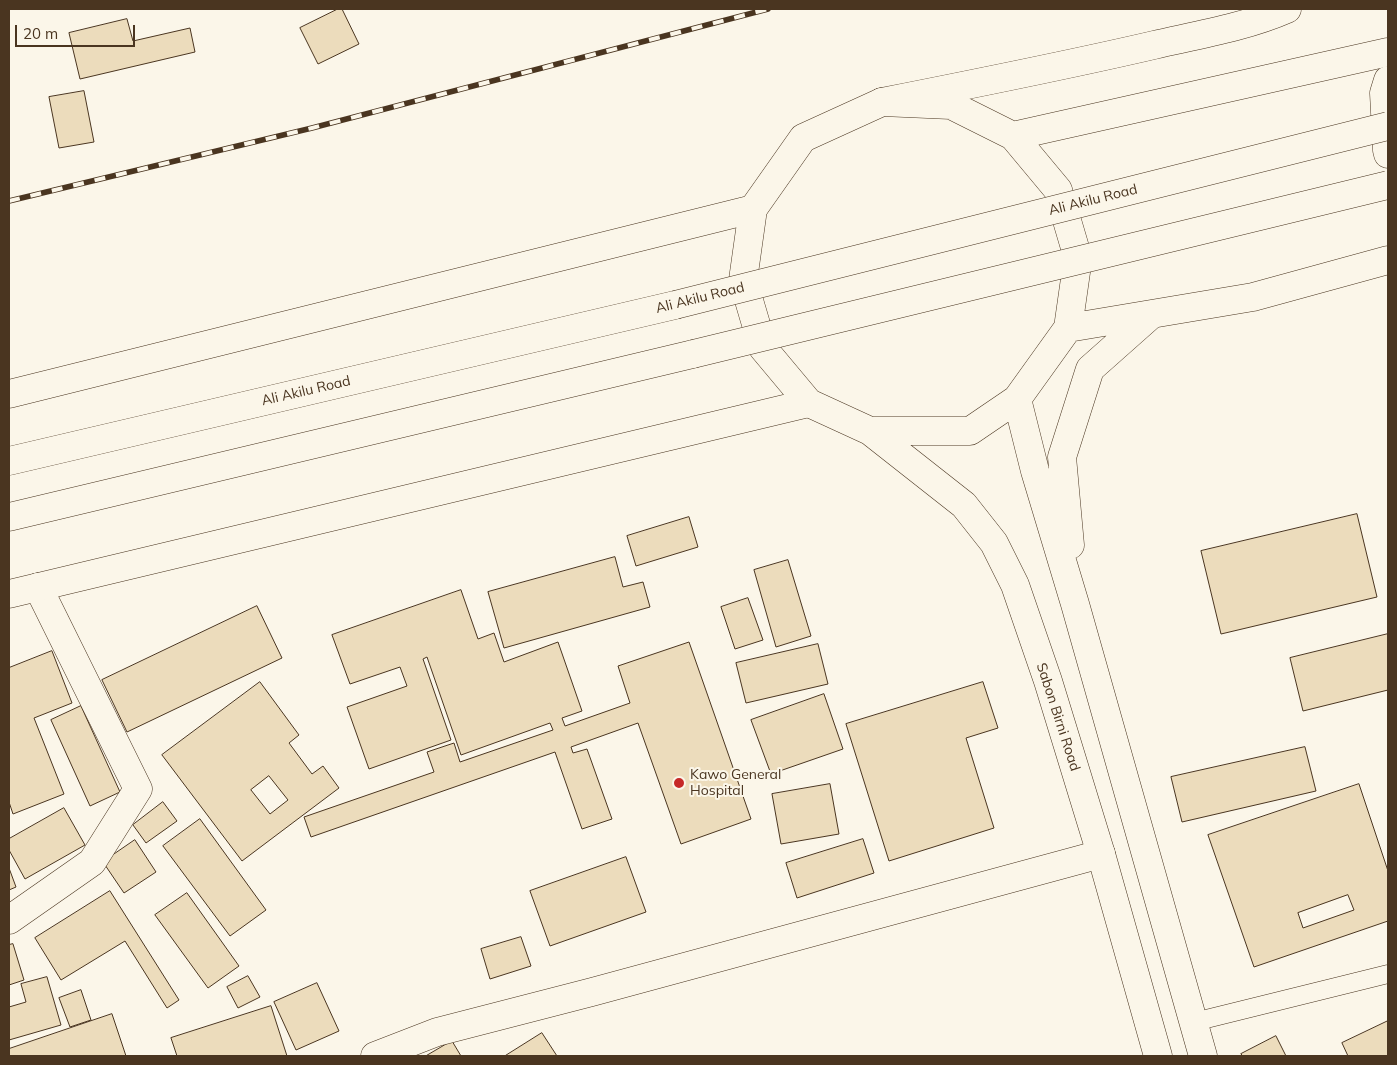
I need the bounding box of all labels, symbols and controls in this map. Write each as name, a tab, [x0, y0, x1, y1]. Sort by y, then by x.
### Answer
scale bar	[18, 15, 138, 47]
text: 20 m	[23, 24, 58, 43]
street label: Ali Akilu Road	[1047, 181, 1139, 219]
street label: Ali Akilu Road	[654, 279, 746, 317]
street label: Ali Akilu Road	[260, 373, 352, 409]
street label: Sabon Birni Road	[1033, 661, 1083, 773]
place label: Kawo General Hospital	[690, 767, 781, 800]
marker: Kawo General Hospital	[672, 776, 686, 790]

